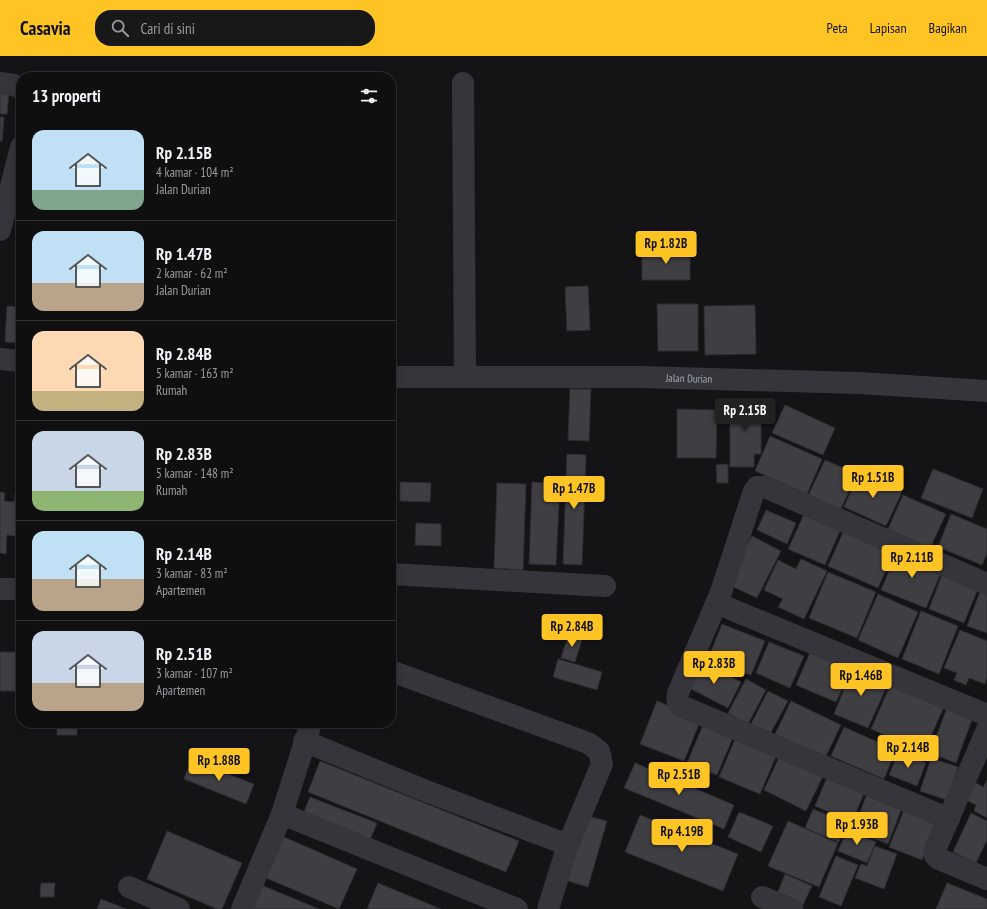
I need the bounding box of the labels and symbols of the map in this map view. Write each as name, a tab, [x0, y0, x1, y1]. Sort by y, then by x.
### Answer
pin: Rp 1.82B	[625, 231, 707, 265]
street label: Jalan Durian	[665, 371, 713, 386]
pin: Rp 2.15B	[704, 398, 786, 432]
pin: Rp 1.51B	[832, 465, 914, 499]
pin: Rp 1.47B	[533, 476, 615, 510]
pin: Rp 2.11B	[871, 545, 953, 579]
pin: Rp 2.84B	[531, 614, 613, 648]
pin: Rp 2.83B	[673, 651, 755, 685]
pin: Rp 1.46B	[820, 663, 902, 697]
pin: Rp 2.14B	[867, 735, 949, 769]
pin: Rp 1.88B	[178, 748, 260, 782]
pin: Rp 2.51B	[638, 762, 720, 796]
pin: Rp 1.93B	[816, 812, 898, 846]
pin: Rp 4.19B	[641, 819, 723, 853]

